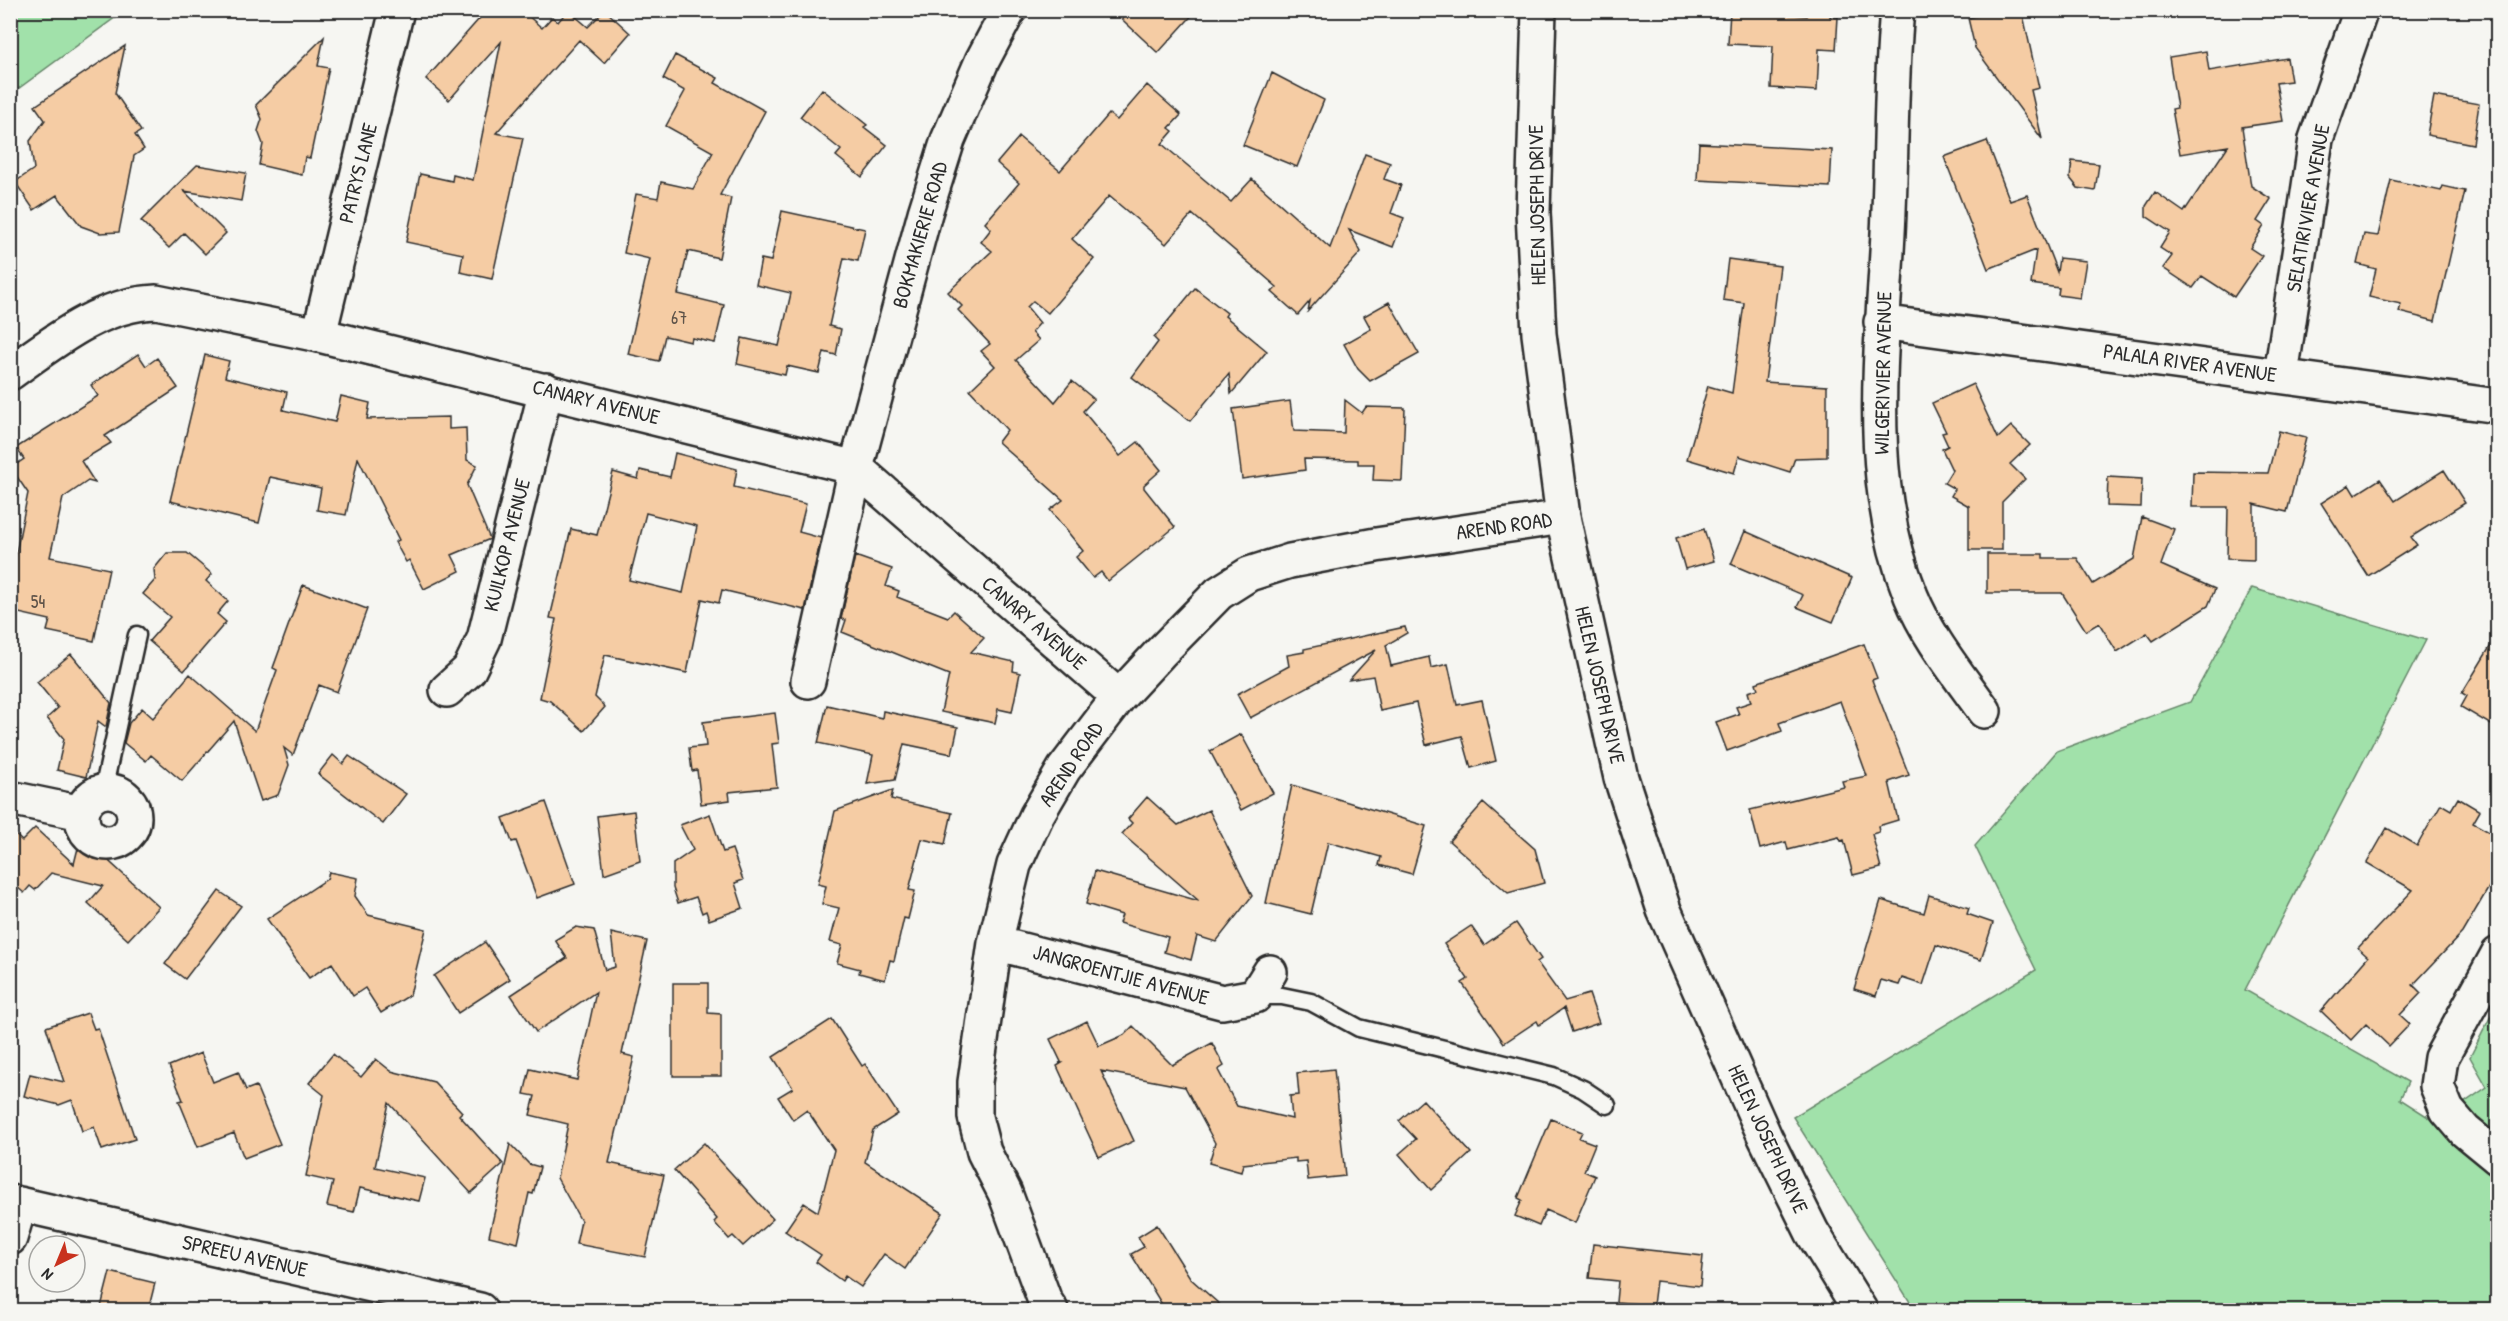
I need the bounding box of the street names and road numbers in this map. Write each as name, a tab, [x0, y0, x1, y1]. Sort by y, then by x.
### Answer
street label: PATRYS LANE	[331, 120, 384, 226]
street label: SELATIRIVIER AVENUE	[2278, 122, 2337, 294]
street label: HELEN JOSEPH DRIVE	[1521, 124, 1552, 286]
street label: BOKMAKIERIE ROAD	[885, 158, 954, 312]
street label: WILGERIVIER AVENUE	[1867, 291, 1898, 455]
street label: PALALA RIVER AVENUE	[2102, 336, 2279, 389]
street label: CANARY AVENUE	[529, 372, 663, 431]
street label: KUILKOP AVENUE	[476, 475, 537, 614]
street label: AREND ROAD	[1454, 504, 1554, 547]
street label: CANARY AVENUE	[976, 569, 1093, 676]
street label: HELEN JOSEPH DRIVE	[1568, 603, 1633, 767]
street label: AREND ROAD	[1032, 716, 1110, 812]
street label: JANGROENTJIE AVENUE	[1030, 937, 1212, 1012]
street label: HELEN JOSEPH DRIVE	[1721, 1060, 1816, 1218]
street label: SPREEU AVENUE	[180, 1227, 311, 1284]

